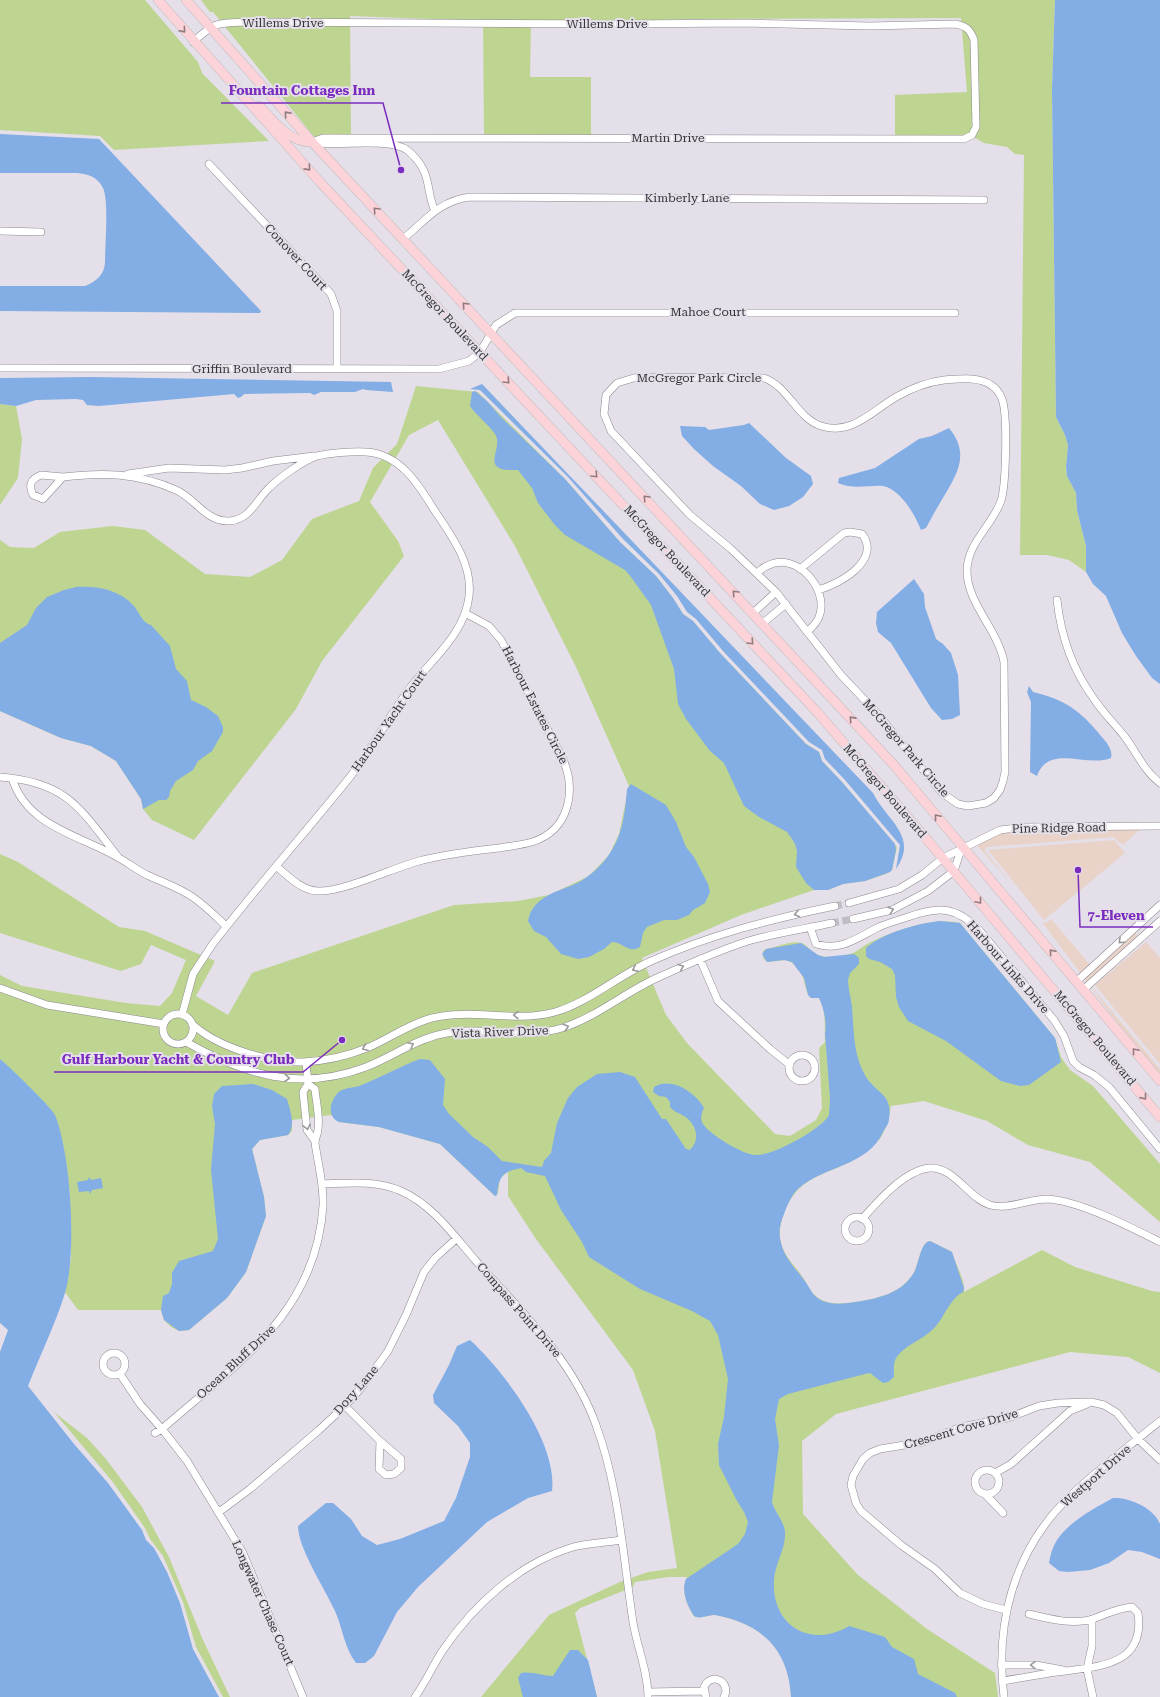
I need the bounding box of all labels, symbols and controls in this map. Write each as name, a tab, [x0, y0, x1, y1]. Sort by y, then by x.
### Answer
street label: Willems Drive	[242, 16, 324, 30]
street label: Willems Drive	[566, 17, 648, 31]
one-way arrow	[179, 25, 186, 32]
callout: Fountain Cottages Inn	[221, 78, 383, 103]
text: Fountain Cottages Inn	[229, 83, 375, 98]
one-way arrow	[285, 112, 292, 119]
street label: Martin Drive	[631, 131, 705, 145]
one-way arrow	[303, 163, 310, 171]
street label: Kimberly Lane	[645, 191, 730, 205]
one-way arrow	[373, 207, 380, 215]
street label: Conover Court	[262, 221, 331, 293]
street label: McGregor Boulevard	[399, 266, 491, 364]
one-way arrow	[462, 302, 469, 310]
street label: Mahoe Court	[670, 305, 746, 319]
street label: Griffin Boulevard	[192, 362, 292, 376]
street label: McGregor Park Circle	[637, 371, 762, 385]
one-way arrow	[502, 376, 509, 383]
one-way arrow	[591, 471, 598, 478]
one-way arrow	[643, 495, 651, 503]
street label: McGregor Boulevard	[621, 502, 713, 600]
one-way arrow	[732, 590, 740, 598]
one-way arrow	[746, 637, 754, 645]
street label: Harbour Estates Circle	[499, 644, 571, 767]
street label: Harbour Yacht Court	[349, 667, 430, 774]
street label: McGregor Park Circle	[860, 696, 952, 800]
one-way arrow	[849, 716, 857, 724]
street label: McGregor Boulevard	[840, 741, 930, 841]
one-way arrow	[935, 815, 942, 822]
street label: Pine Ridge Road	[1012, 820, 1107, 836]
one-way arrow	[975, 896, 982, 903]
callout: 7-Eleven	[1080, 902, 1153, 927]
one-way arrow	[887, 906, 894, 914]
text: 7-Eleven	[1087, 908, 1145, 923]
one-way arrow	[794, 909, 800, 917]
street label: Harbour Links Drive	[964, 918, 1052, 1017]
one-way arrow	[1118, 936, 1126, 944]
one-way arrow	[1049, 949, 1056, 956]
one-way arrow	[632, 964, 639, 972]
one-way arrow	[677, 964, 684, 972]
street label: McGregor Boulevard	[1051, 988, 1139, 1089]
one-way arrow	[513, 1011, 519, 1019]
street label: Vista River Drive	[451, 1023, 549, 1041]
one-way arrow	[562, 1023, 569, 1032]
one-way arrow	[406, 1042, 414, 1050]
one-way arrow	[362, 1044, 369, 1052]
callout: Gulf Harbour Yacht & Country Club	[54, 1047, 303, 1072]
one-way arrow	[1133, 1049, 1140, 1056]
text: Gulf Harbour Yacht & Country Club	[62, 1052, 295, 1067]
one-way arrow	[284, 1073, 290, 1082]
one-way arrow	[1139, 1092, 1146, 1099]
one-way arrow	[303, 1123, 311, 1130]
street label: Compass Point Drive	[474, 1260, 564, 1360]
street label: Ocean Bluff Drive	[194, 1322, 279, 1402]
street label: Dory Lane	[331, 1362, 381, 1417]
street label: Crescent Cove Drive	[902, 1406, 1020, 1452]
street label: Westport Drive	[1058, 1442, 1134, 1510]
street label: Longwater Chase Court	[229, 1538, 297, 1668]
one-way arrow	[1030, 1660, 1036, 1669]

